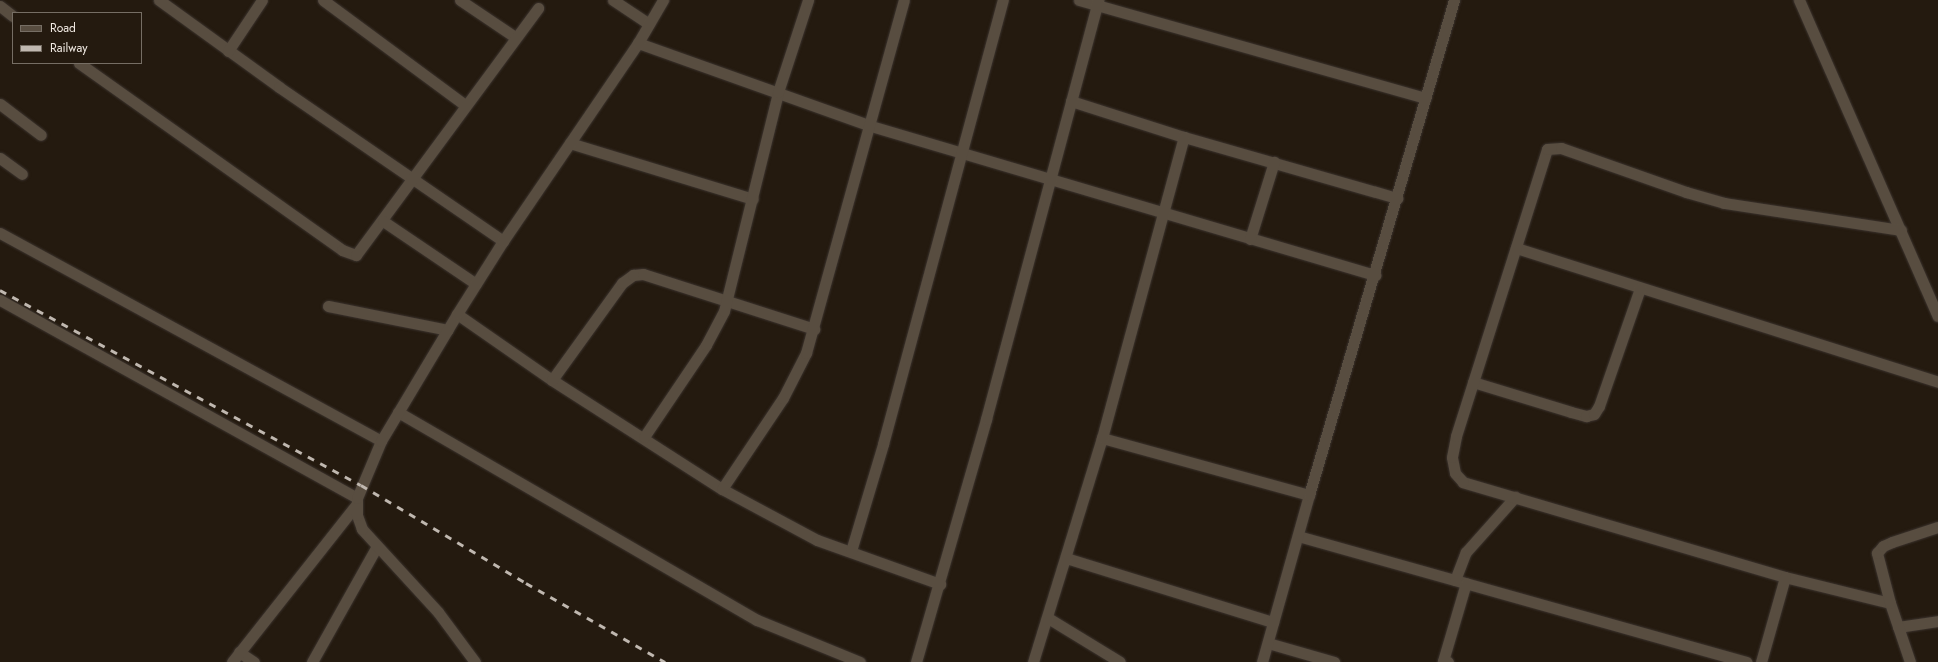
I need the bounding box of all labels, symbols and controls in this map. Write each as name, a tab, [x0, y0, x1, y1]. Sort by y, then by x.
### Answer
legend	[12, 12, 142, 64]
text: Road	[50, 19, 76, 37]
text: Railway	[50, 39, 88, 57]

